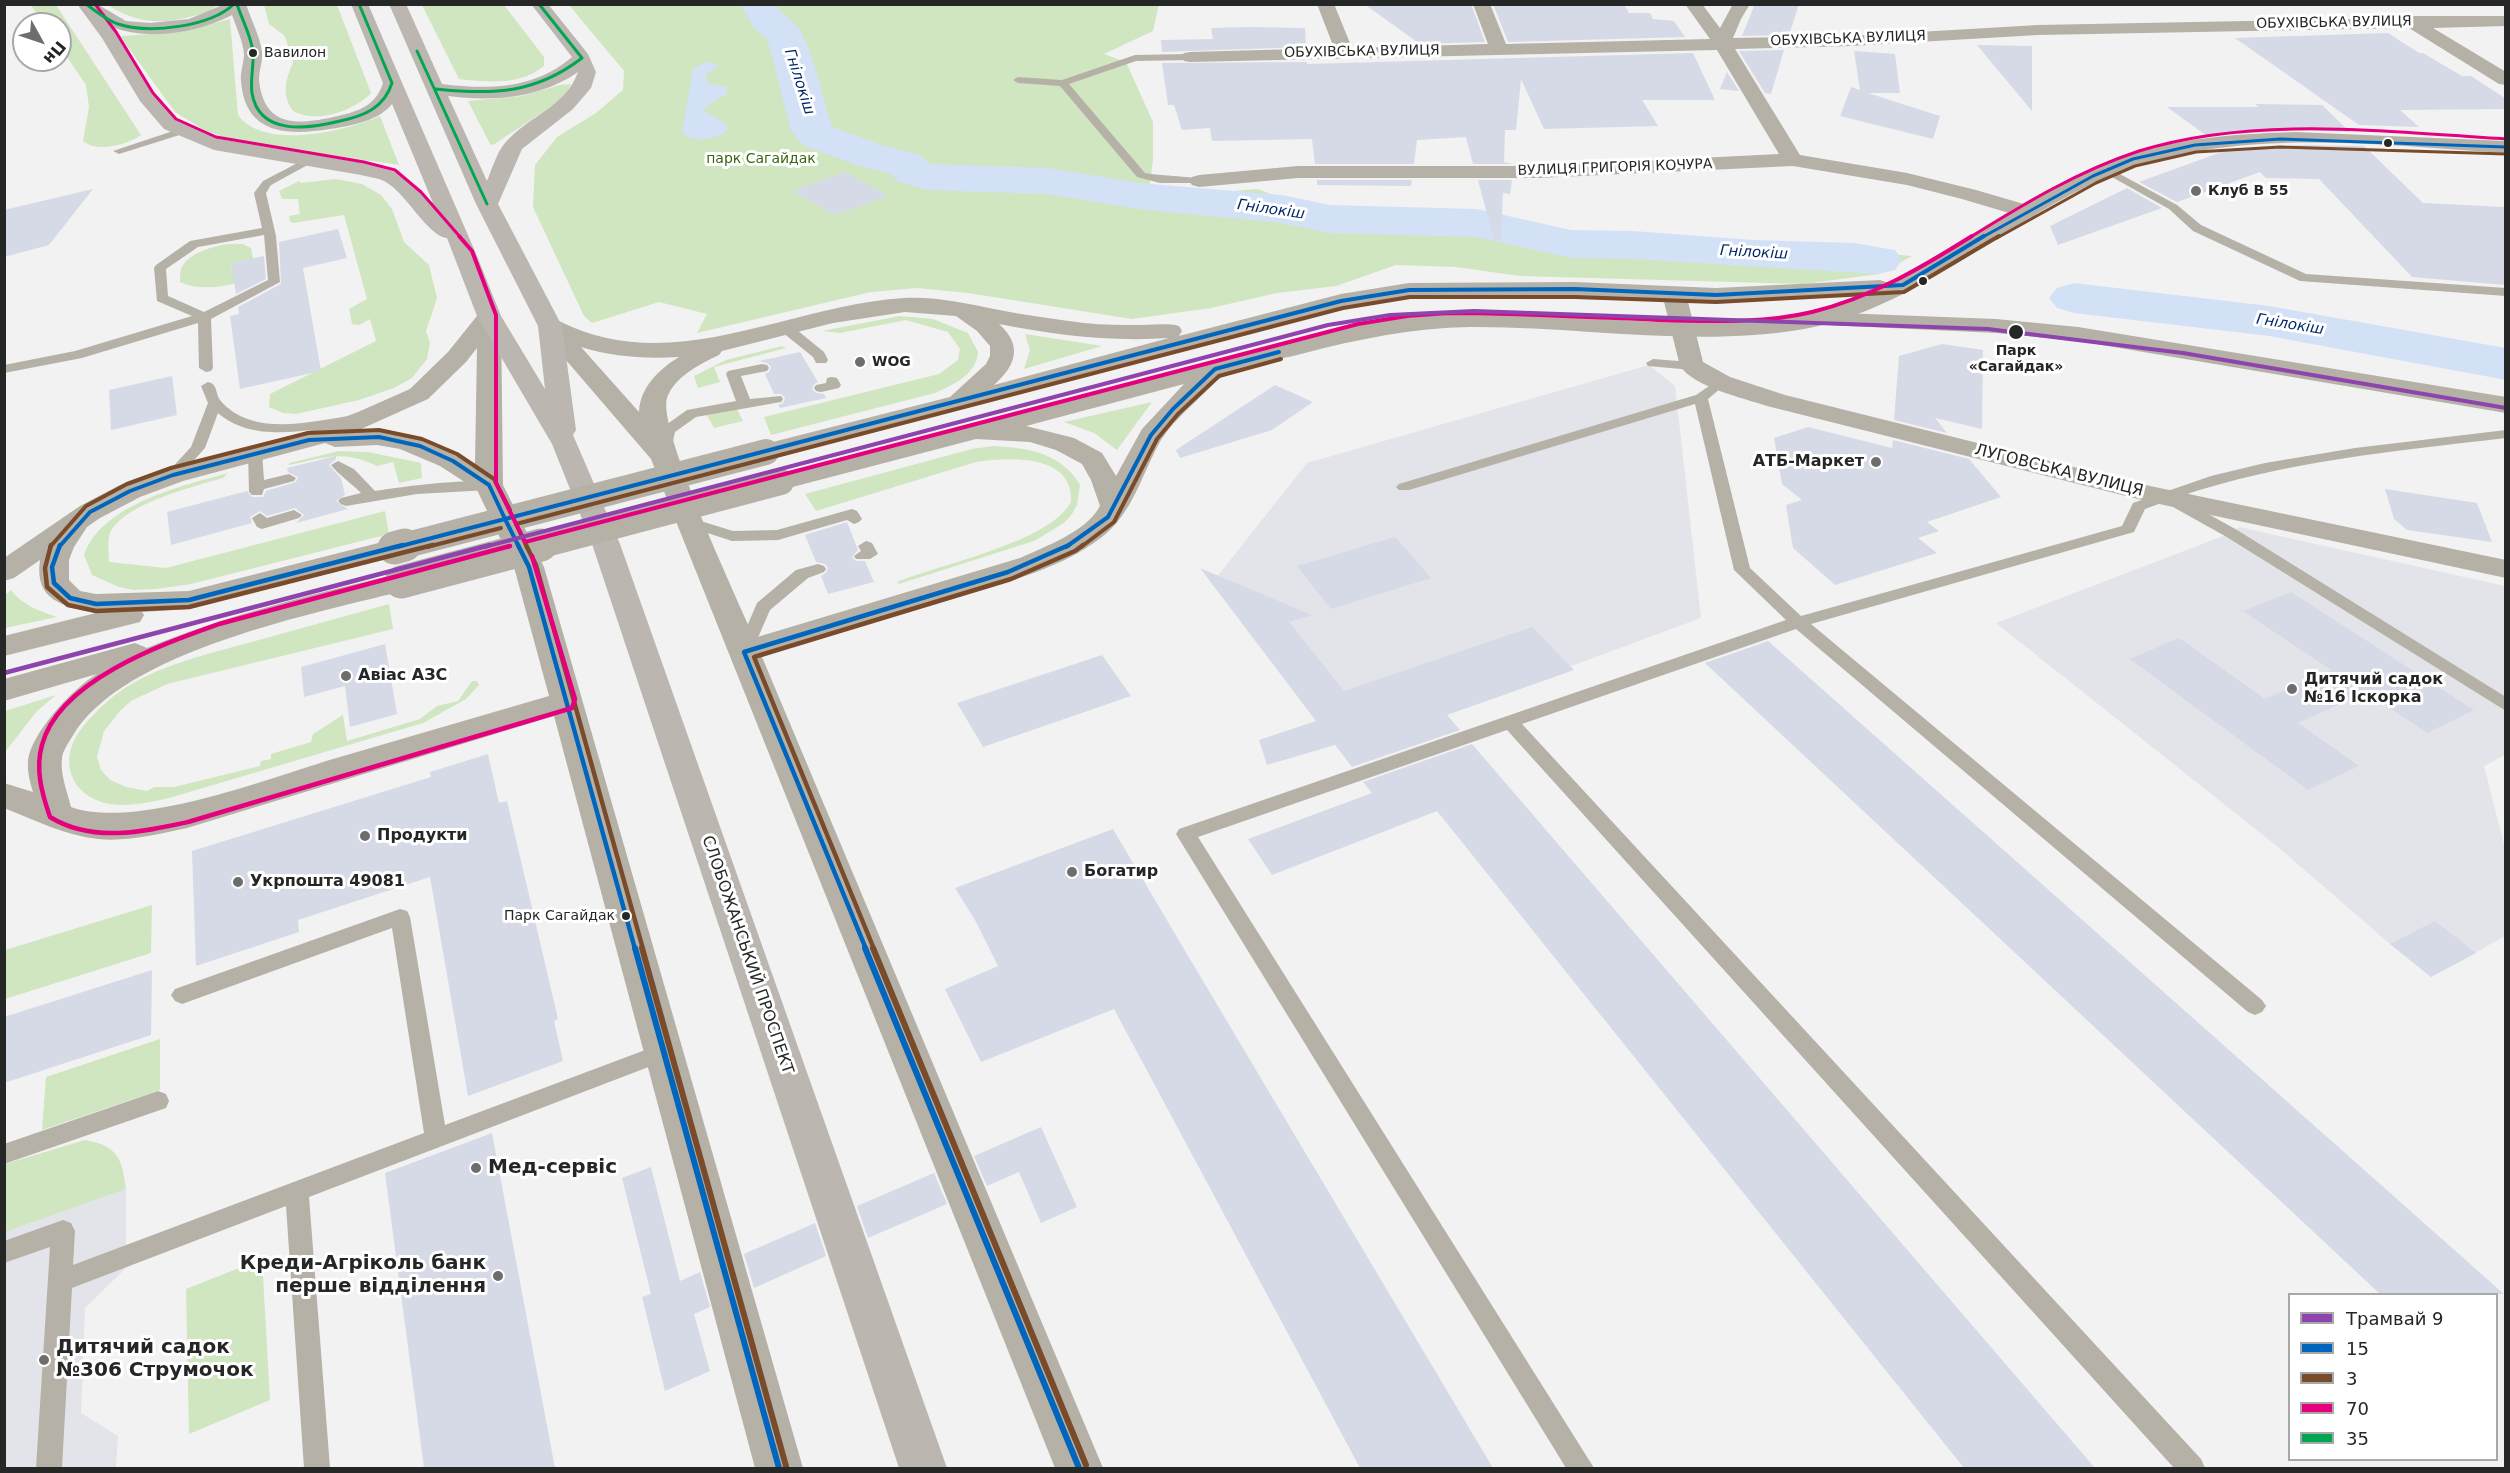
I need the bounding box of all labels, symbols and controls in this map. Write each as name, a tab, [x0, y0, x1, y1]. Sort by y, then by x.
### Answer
north arrow	[12, 12, 72, 72]
street label: ОБУХІВСЬКА ВУЛИЦЯ	[2256, 13, 2412, 33]
street label: ОБУХІВСЬКА ВУЛИЦЯ	[1770, 28, 1926, 50]
text: Пн	[40, 37, 70, 68]
street label: ОБУХІВСЬКА ВУЛИЦЯ	[1284, 42, 1440, 62]
place label: Вавилон	[264, 45, 326, 61]
marker: Вавилон	[247, 47, 259, 59]
water label: Гнілокіш	[780, 47, 818, 117]
unlabelled marker	[2382, 137, 2394, 149]
park label: парк Сагайдак	[706, 151, 816, 167]
street label: ВУЛИЦЯ ГРИГОРІЯ КОЧУРА	[1517, 156, 1713, 180]
place label: Клуб В 55	[2208, 183, 2288, 199]
marker: Клуб В 55	[2189, 184, 2203, 198]
water label: Гнілокіш	[1236, 196, 1306, 224]
water label: Гнілокіш	[1720, 242, 1788, 264]
unlabelled marker	[1917, 275, 1929, 287]
water label: Гнілокіш	[2255, 311, 2325, 339]
marker: Парк «Сагайдак»	[2007, 323, 2025, 341]
place label: Парк «Сагайдак»	[1969, 343, 2063, 376]
place label: WOG	[872, 354, 911, 370]
marker: WOG	[853, 355, 867, 369]
street label: ЛУГОВСЬКА ВУЛИЦЯ	[1973, 441, 2145, 501]
place label: АТБ-Маркет	[1753, 452, 1864, 472]
marker: АТБ-Маркет	[1869, 455, 1883, 469]
place label: Авіас АЗС	[358, 666, 447, 686]
marker: Авіас АЗС	[339, 669, 353, 683]
place label: Дитячий садок №16 Іскорка	[2304, 670, 2443, 708]
marker: Дитячий садок №16 Іскорка	[2285, 682, 2299, 696]
place label: Продукти	[377, 826, 468, 846]
marker: Продукти	[358, 829, 372, 843]
street label: СЛОБОЖАНСЬКИЙ ПРОСПЕКТ	[697, 833, 797, 1077]
place label: Богатир	[1084, 862, 1158, 882]
marker: Богатир	[1065, 865, 1079, 879]
place label: Укрпошта 49081	[250, 872, 405, 892]
marker: Укрпошта 49081	[231, 875, 245, 889]
place label: Парк Сагайдак	[504, 908, 615, 924]
marker: Парк Сагайдак	[620, 910, 632, 922]
place label: Мед-сервіс	[488, 1156, 617, 1180]
marker: Мед-сервіс	[469, 1161, 483, 1175]
place label: Креди-Агріколь банк перше відділення	[240, 1252, 486, 1299]
marker: Креди-Агріколь банк перше відділення	[491, 1269, 505, 1283]
legend	[2288, 1293, 2498, 1461]
text: Трамвай 9	[2346, 1308, 2444, 1329]
place label: Дитячий садок №306 Струмочок	[56, 1336, 254, 1383]
text: 15	[2346, 1338, 2369, 1359]
marker: Дитячий садок №306 Струмочок	[37, 1353, 51, 1367]
text: 3	[2346, 1368, 2357, 1389]
text: 70	[2346, 1398, 2369, 1419]
text: 35	[2346, 1428, 2369, 1449]

